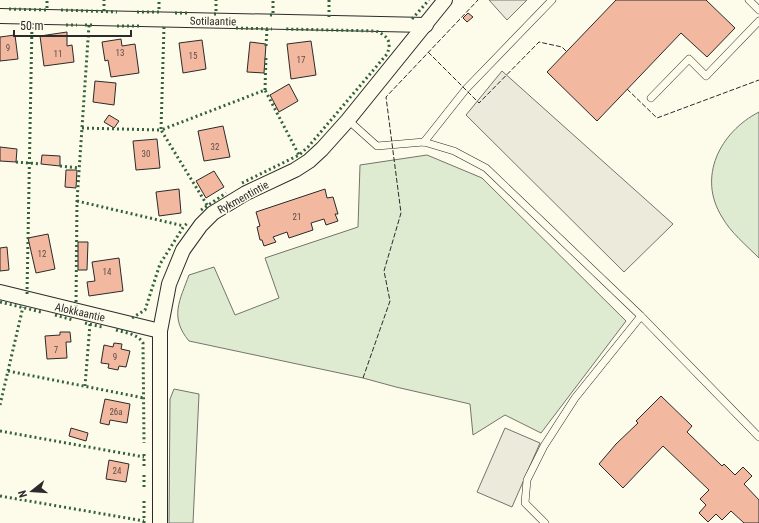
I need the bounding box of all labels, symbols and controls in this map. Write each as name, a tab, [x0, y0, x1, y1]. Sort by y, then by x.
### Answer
scale bar	[14, 12, 131, 38]
street label: Sotilaantie	[190, 15, 236, 28]
text: 50 m	[20, 19, 44, 33]
house number: 9	[6, 43, 10, 53]
house number: 13	[116, 48, 124, 58]
house number: 11	[54, 49, 62, 59]
house number: 15	[189, 51, 198, 61]
house number: 17	[297, 55, 306, 65]
house number: 32	[211, 142, 220, 152]
house number: 30	[142, 149, 150, 159]
street label: Rykmentintie	[216, 178, 271, 217]
house number: 21	[293, 212, 301, 222]
house number: 12	[38, 249, 47, 259]
house number: 14	[103, 267, 112, 277]
street label: Alokkaantie	[54, 300, 106, 325]
house number: 7	[54, 345, 59, 355]
house number: 9	[113, 352, 117, 362]
house number: 26a	[109, 407, 123, 417]
house number: 24	[113, 466, 122, 476]
north arrow	[12, 471, 52, 511]
text: N	[16, 488, 30, 499]

